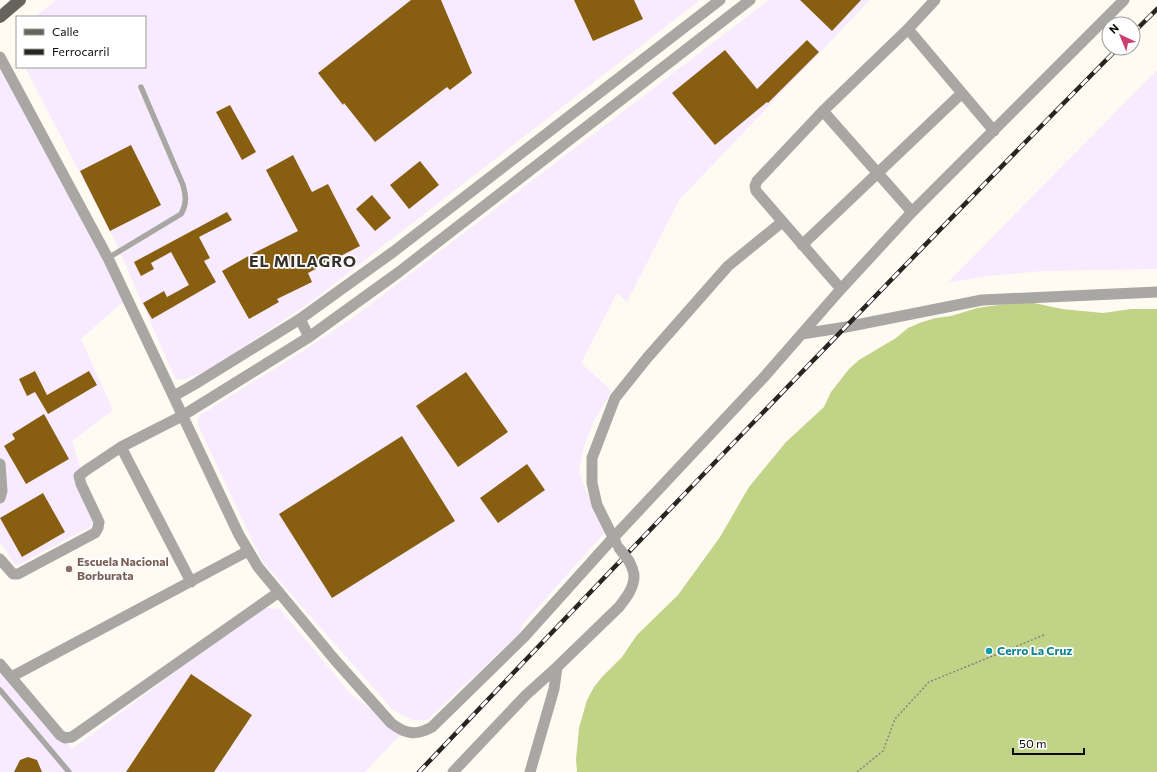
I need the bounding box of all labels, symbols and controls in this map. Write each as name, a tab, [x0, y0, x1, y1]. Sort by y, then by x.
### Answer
legend	[16, 16, 146, 68]
north arrow	[1101, 16, 1141, 56]
text: N	[1106, 21, 1121, 36]
text: Calle	[52, 24, 79, 38]
text: Ferrocarril	[52, 44, 109, 58]
district label: EL MILAGRO	[249, 251, 357, 270]
place label: Escuela Nacional Borburata	[77, 554, 169, 582]
marker: Escuela Nacional Borburata	[64, 564, 74, 574]
place label: Cerro La Cruz	[997, 643, 1072, 657]
marker: Cerro La Cruz	[984, 646, 994, 656]
scale bar	[1013, 730, 1084, 756]
text: 50 m	[1019, 736, 1047, 750]

